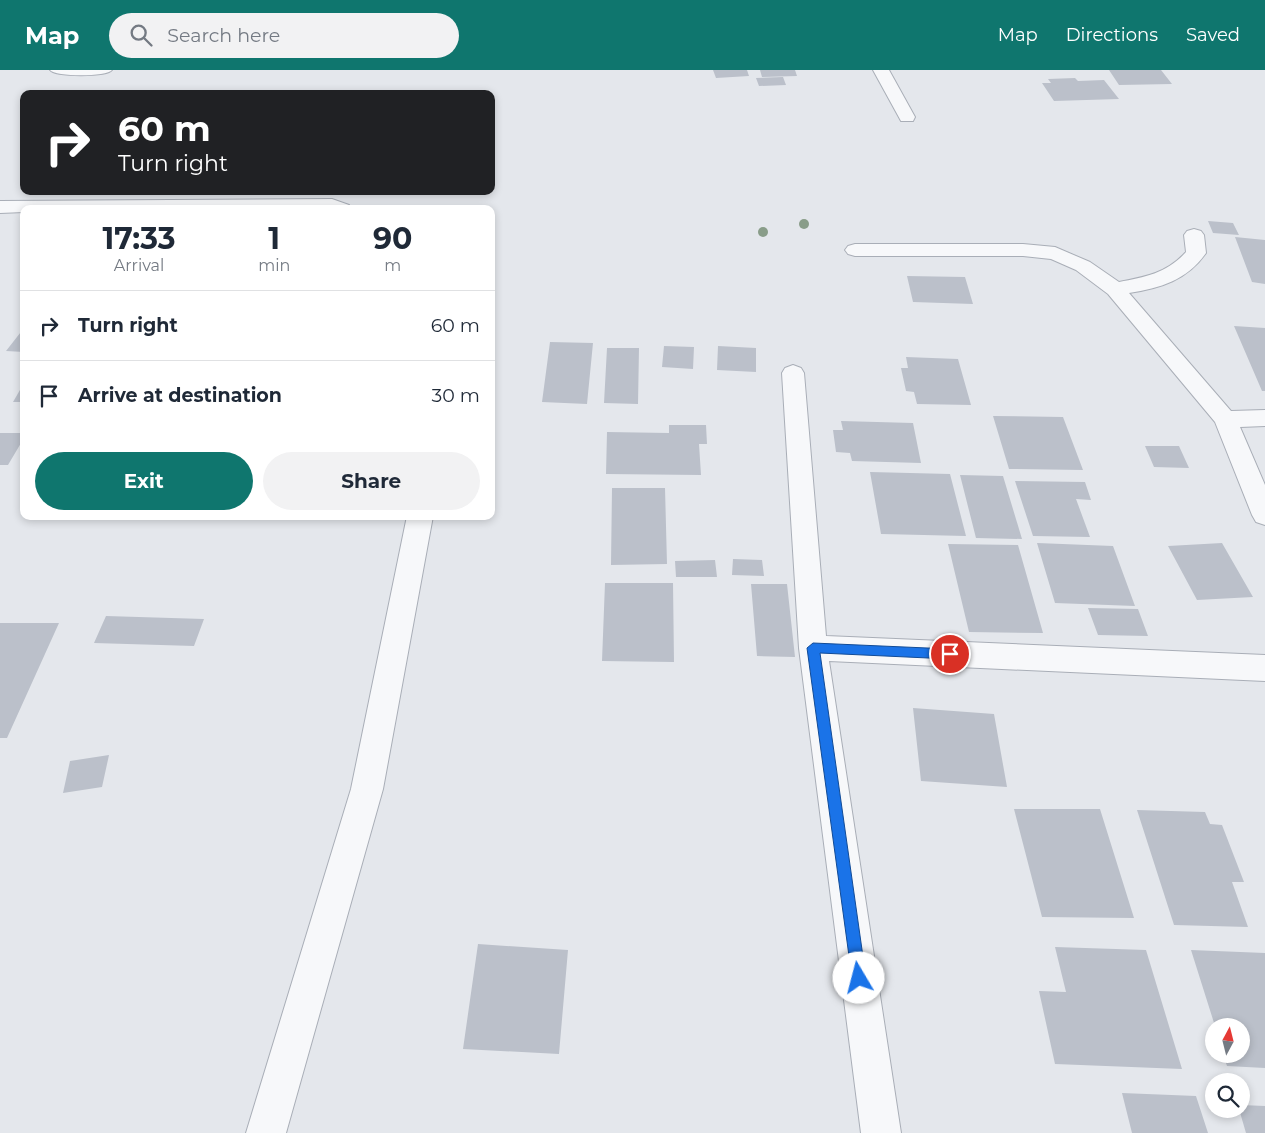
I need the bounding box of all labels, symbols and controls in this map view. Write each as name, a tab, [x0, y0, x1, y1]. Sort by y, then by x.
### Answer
search box	[109, 13, 459, 58]
text: Map	[25, 21, 79, 50]
icon: search	[127, 21, 155, 49]
text: Search here	[167, 24, 280, 47]
text: Map	[998, 24, 1038, 46]
text: Directions	[1066, 24, 1158, 46]
text: Saved	[1186, 24, 1240, 46]
text: 60 m	[118, 107, 211, 150]
icon: right	[35, 110, 100, 175]
text: Turn right	[118, 150, 228, 177]
text: 17:33	[103, 220, 176, 257]
text: 1	[268, 220, 280, 257]
text: 90	[373, 220, 412, 257]
text: Arrival	[114, 256, 164, 275]
text: min	[258, 256, 290, 275]
text: m	[384, 256, 401, 275]
icon: right	[35, 312, 63, 340]
text: Turn right	[78, 314, 178, 337]
text: 60 m	[431, 314, 480, 337]
icon: arrive	[35, 382, 63, 410]
text: Arrive at destination	[78, 384, 282, 407]
text: 30 m	[432, 384, 480, 407]
button: Exit	[35, 452, 253, 510]
button: Share	[263, 452, 480, 510]
pin	[929, 633, 971, 675]
icon: arrive	[936, 640, 964, 668]
position arrow	[832, 951, 884, 1003]
north arrow	[1205, 1018, 1250, 1062]
map controls	[1205, 1018, 1250, 1118]
button: search	[1205, 1073, 1250, 1118]

